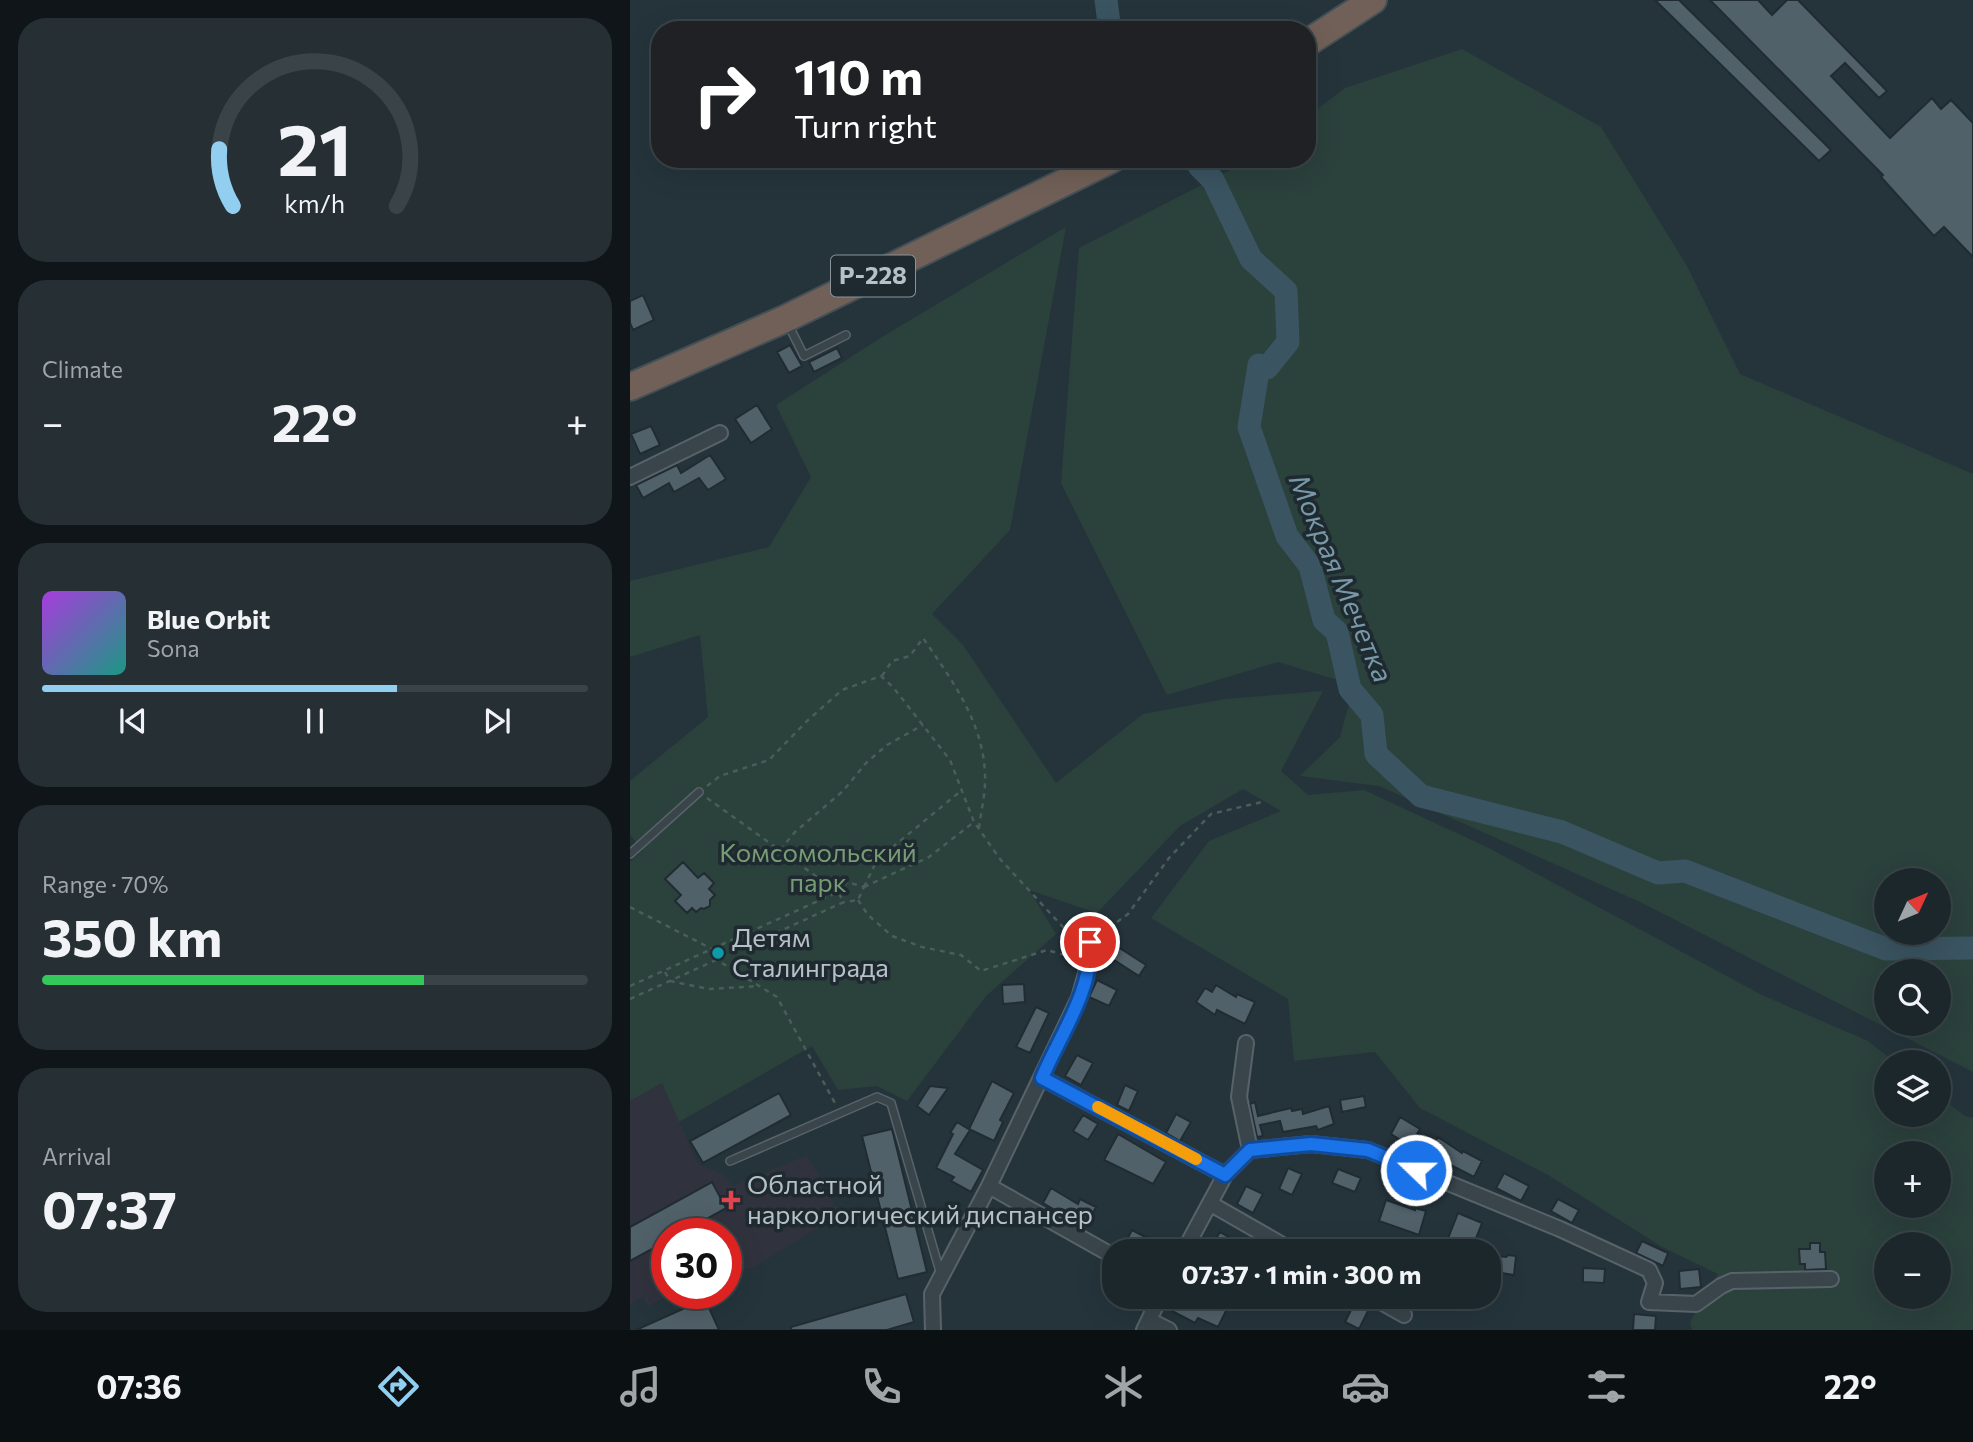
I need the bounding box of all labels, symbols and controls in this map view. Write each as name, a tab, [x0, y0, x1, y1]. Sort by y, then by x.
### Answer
text: 110 m	[794, 45, 923, 105]
icon: right	[679, 49, 770, 140]
text: 21	[278, 103, 352, 192]
text: Turn right	[794, 105, 937, 145]
text: km/h	[285, 188, 345, 218]
road number: Р-228	[831, 256, 915, 296]
text: Climate	[42, 355, 123, 383]
text: 22°	[272, 389, 357, 453]
text: −	[42, 398, 64, 445]
text: +	[566, 398, 588, 445]
water label: Мокрая Мечетка	[1283, 468, 1401, 687]
text: Blue Orbit	[147, 603, 270, 634]
text: Sona	[147, 634, 199, 662]
icon: previous	[114, 702, 152, 740]
icon: pause	[296, 702, 334, 740]
icon: next	[478, 702, 516, 740]
park label: Комсомольский парк	[719, 836, 917, 897]
north arrow	[1874, 868, 1951, 945]
map controls	[1874, 868, 1951, 1309]
text: Range · 70%	[42, 870, 169, 898]
text: 350 km	[42, 904, 222, 968]
pin	[1060, 912, 1120, 972]
place label: Детям Сталинграда	[732, 921, 889, 982]
icon: arrive	[1071, 923, 1109, 961]
marker: Детям Сталинграда	[710, 945, 726, 961]
button: search	[1874, 959, 1951, 1036]
button: layers	[1874, 1050, 1951, 1127]
position arrow	[1379, 1133, 1453, 1207]
button: +	[1874, 1141, 1951, 1218]
text: Arrival	[42, 1142, 112, 1170]
place label: Областной наркологический диспансер	[747, 1168, 1093, 1229]
text: 07:37	[42, 1176, 177, 1240]
marker: Областной наркологический диспансер	[721, 1190, 741, 1210]
speed limit sign: 30	[651, 1218, 742, 1309]
button: −	[1874, 1232, 1951, 1309]
text: 07:37 · 1 min · 300 m	[1181, 1258, 1422, 1289]
icon: directions	[374, 1362, 423, 1411]
icon: music	[616, 1362, 665, 1411]
icon: phone	[857, 1362, 906, 1411]
icon: climate	[1099, 1362, 1148, 1411]
icon: car	[1341, 1362, 1390, 1411]
icon: filters	[1582, 1362, 1631, 1411]
text: 07:36	[96, 1366, 182, 1406]
text: 22°	[1824, 1366, 1877, 1406]

